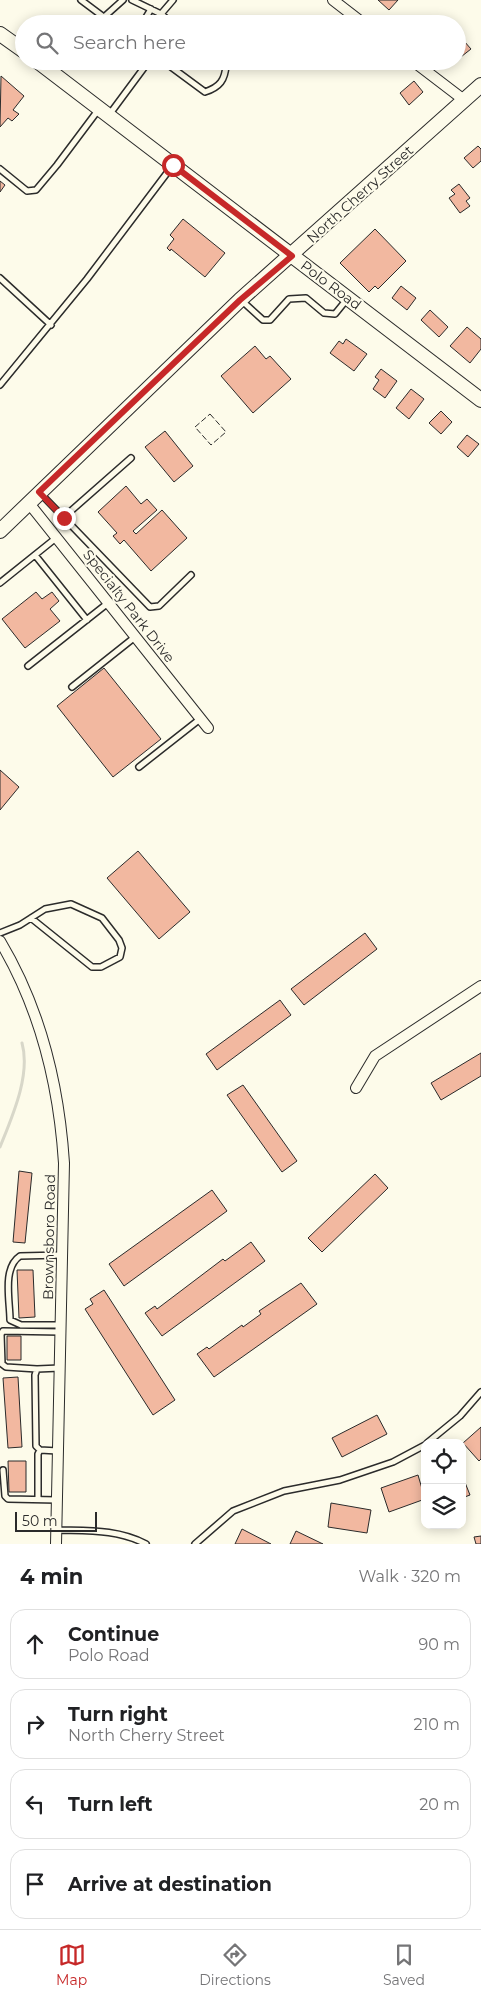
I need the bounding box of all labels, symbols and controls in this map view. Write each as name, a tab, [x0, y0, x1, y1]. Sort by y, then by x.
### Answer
search box	[15, 15, 466, 70]
icon: search	[33, 29, 61, 57]
text: Search here	[73, 31, 186, 54]
street label: North Cherry Street	[303, 141, 417, 247]
route start	[162, 154, 185, 177]
street label: Polo Road	[297, 256, 365, 314]
route end	[53, 507, 76, 530]
street label: Specialty Park Drive	[79, 546, 179, 666]
street label: Brownsboro Road	[39, 1174, 59, 1300]
map controls	[421, 1439, 466, 1529]
button: locate	[421, 1439, 466, 1484]
button: layers	[421, 1484, 466, 1529]
scale bar	[15, 1509, 98, 1532]
text: 50 m	[22, 1512, 58, 1530]
text: 4 min	[20, 1564, 83, 1589]
text: Walk · 320 m	[359, 1567, 461, 1586]
text: Continue	[68, 1623, 159, 1646]
icon: ahead	[21, 1630, 49, 1658]
text: 90 m	[418, 1635, 460, 1654]
text: Polo Road	[68, 1646, 150, 1665]
text: Turn right	[68, 1703, 168, 1726]
icon: right	[21, 1710, 49, 1738]
text: 210 m	[413, 1715, 460, 1734]
text: North Cherry Street	[68, 1726, 225, 1745]
icon: left	[21, 1790, 49, 1818]
text: Turn left	[68, 1793, 153, 1816]
text: 20 m	[419, 1795, 460, 1814]
icon: arrive	[21, 1870, 49, 1898]
text: Arrive at destination	[68, 1873, 272, 1896]
tab: Map	[56, 1941, 87, 1989]
tab: Directions	[199, 1941, 271, 1989]
tab: Saved	[383, 1941, 425, 1989]

